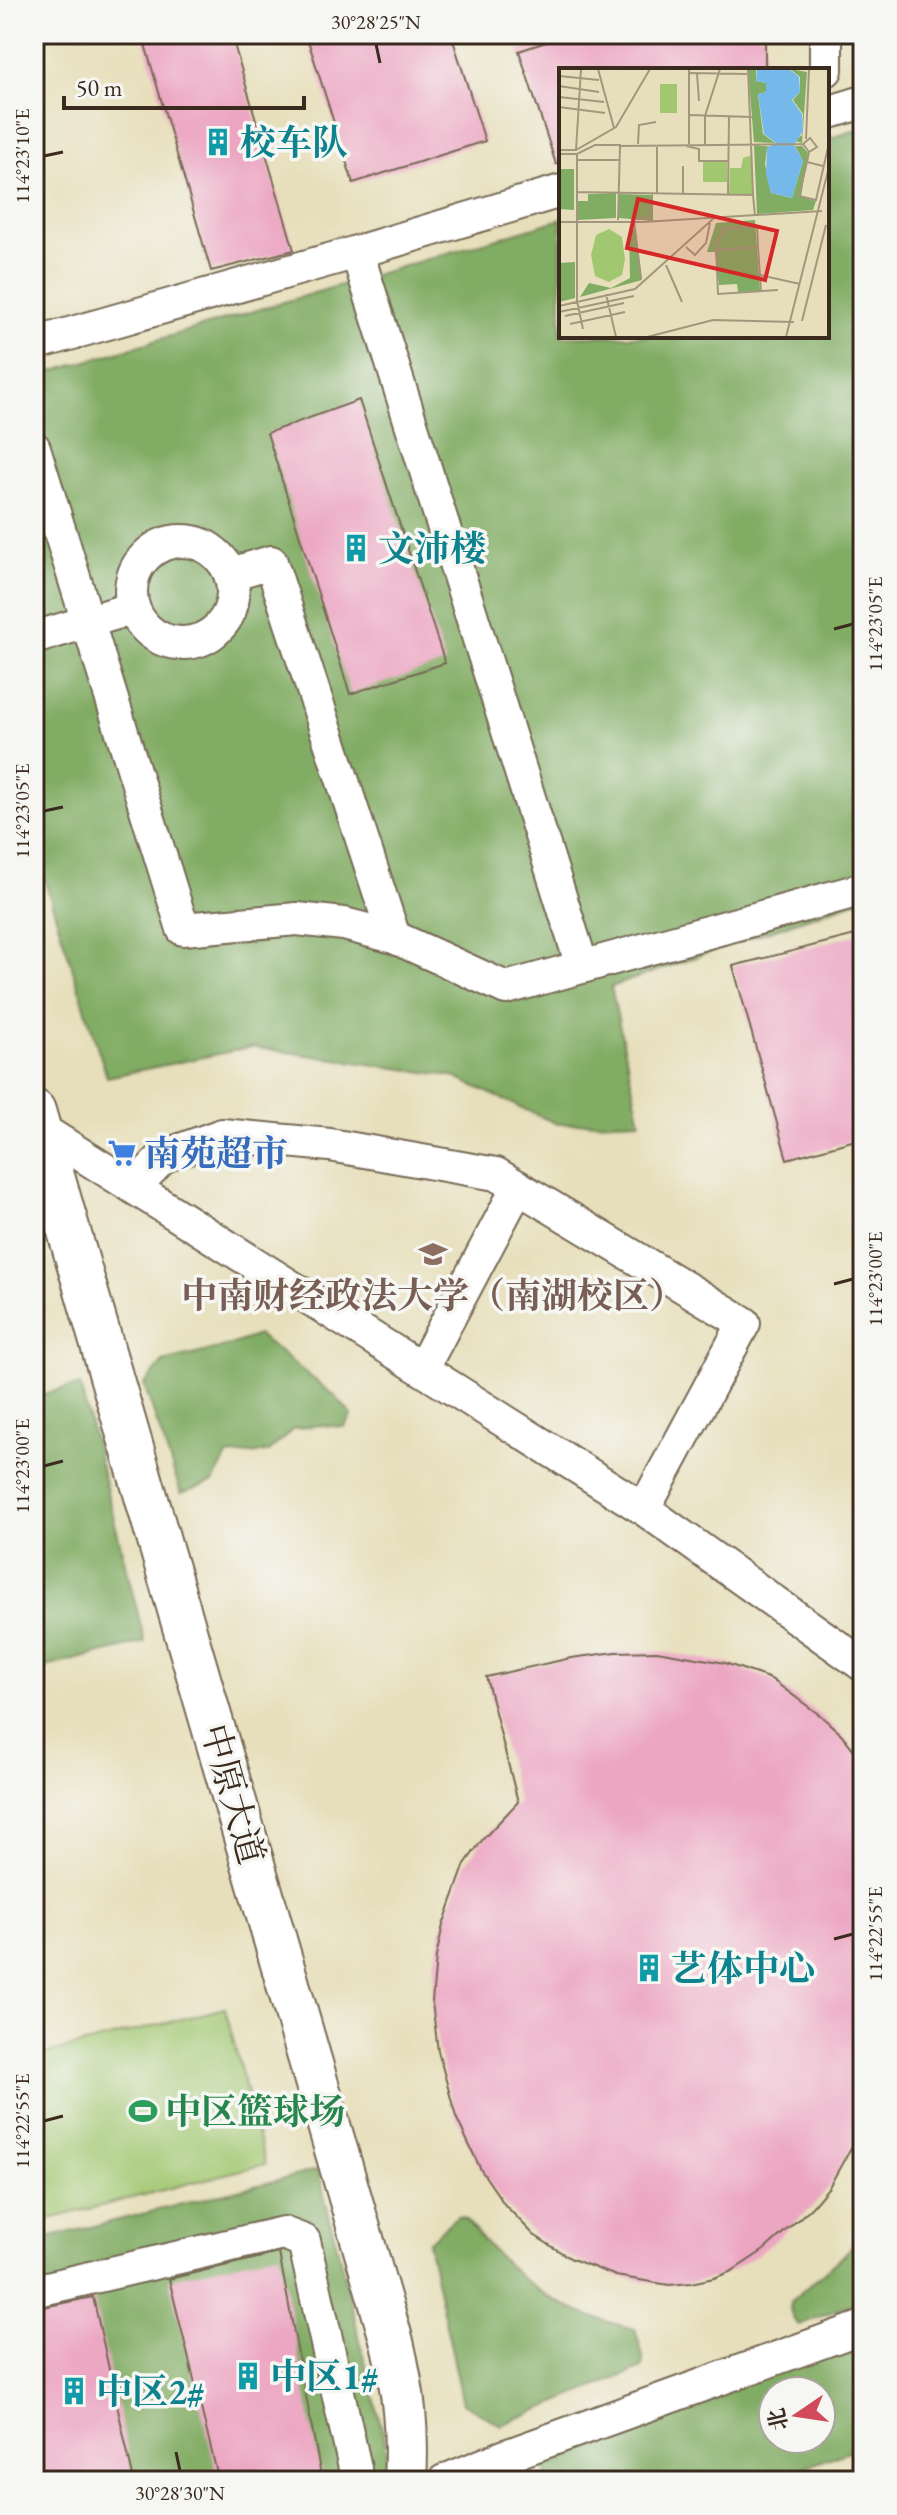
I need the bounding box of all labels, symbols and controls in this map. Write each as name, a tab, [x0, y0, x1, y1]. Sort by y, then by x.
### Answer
text: 30°28'25"N	[331, 9, 421, 35]
scale bar	[64, 60, 304, 110]
inset map	[559, 68, 829, 338]
text: 50 m	[76, 72, 123, 103]
text: 114°23'10"E	[9, 109, 35, 203]
place label: 校车队	[240, 119, 348, 166]
building icon: 校车队	[203, 127, 233, 157]
place label: 文沛楼	[378, 525, 486, 572]
building icon: 文沛楼	[341, 533, 371, 563]
text: 114°23'05"E	[862, 577, 888, 671]
text: 114°23'05"E	[9, 764, 35, 858]
place label: 南苑超市	[144, 1130, 288, 1177]
supermarket icon: 南苑超市	[107, 1138, 137, 1168]
text: 114°23'00"E	[862, 1232, 888, 1326]
school or university icon: 中南财经政法大学（南湖校区）	[418, 1239, 448, 1269]
place label: 中南财经政法大学（南湖校区）	[181, 1272, 685, 1319]
text: 114°23'00"E	[9, 1419, 35, 1513]
street label: 中原大道	[191, 1718, 275, 1870]
text: 114°22'55"E	[862, 1887, 888, 1981]
place label: 艺体中心	[671, 1945, 815, 1992]
building icon: 艺体中心	[634, 1953, 664, 1983]
text: 114°22'55"E	[9, 2074, 35, 2168]
place label: 中区篮球场	[165, 2088, 345, 2135]
sports icon: 中区篮球场	[128, 2096, 158, 2126]
place label: 中区1#	[270, 2353, 378, 2400]
building icon: 中区1#	[233, 2361, 263, 2391]
place label: 中区2#	[96, 2368, 204, 2415]
north arrow	[757, 2375, 837, 2455]
building icon: 中区2#	[59, 2376, 89, 2406]
text: 北	[761, 2405, 795, 2433]
text: 30°28'30"N	[135, 2480, 225, 2506]

